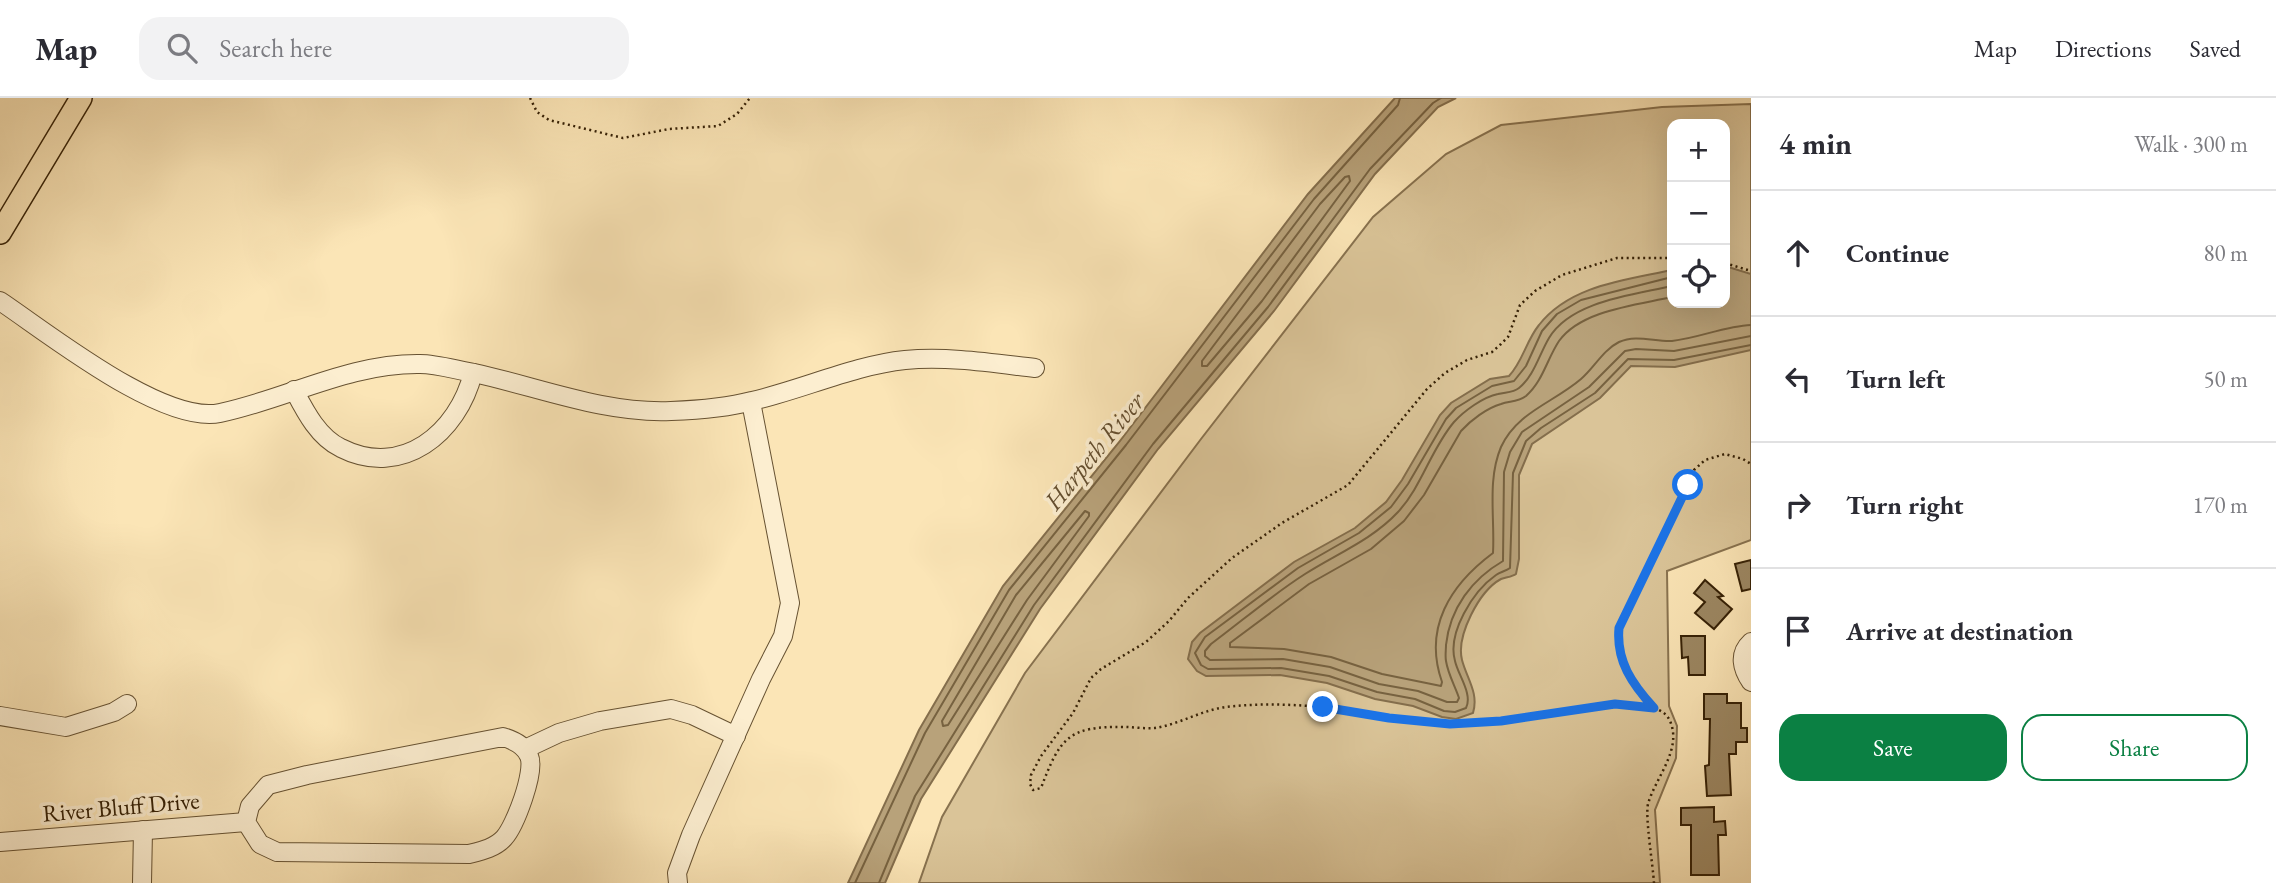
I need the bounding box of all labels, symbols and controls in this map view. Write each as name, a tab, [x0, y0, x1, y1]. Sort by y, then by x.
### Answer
search box	[139, 17, 629, 80]
text: Map	[35, 27, 97, 70]
icon: search	[163, 29, 201, 67]
text: Search here	[219, 31, 332, 65]
text: Map	[1974, 33, 2017, 64]
text: Directions	[2055, 33, 2152, 64]
text: Saved	[2190, 33, 2241, 64]
map controls	[1667, 119, 1730, 308]
button: +	[1667, 119, 1730, 182]
text: 4 min	[1779, 124, 1852, 163]
text: Walk · 300 m	[2134, 129, 2248, 159]
button: −	[1667, 182, 1730, 245]
icon: ahead	[1779, 234, 1817, 272]
text: Continue	[1846, 236, 1949, 270]
text: 80 m	[2203, 238, 2248, 268]
button: locate	[1667, 245, 1730, 308]
icon: left	[1779, 360, 1817, 398]
text: Turn left	[1846, 362, 1945, 396]
text: 50 m	[2203, 364, 2248, 394]
water label: Harpeth River	[1036, 384, 1153, 518]
route start	[1672, 469, 1703, 500]
icon: right	[1779, 486, 1817, 524]
text: Turn right	[1846, 488, 1964, 522]
text: 170 m	[2192, 490, 2248, 520]
icon: arrive	[1779, 612, 1817, 650]
text: Arrive at destination	[1846, 614, 2073, 648]
route end	[1307, 691, 1338, 722]
button: Save	[1779, 714, 2007, 781]
button: Share	[2021, 714, 2248, 781]
street label: River Bluff Drive	[41, 784, 201, 829]

